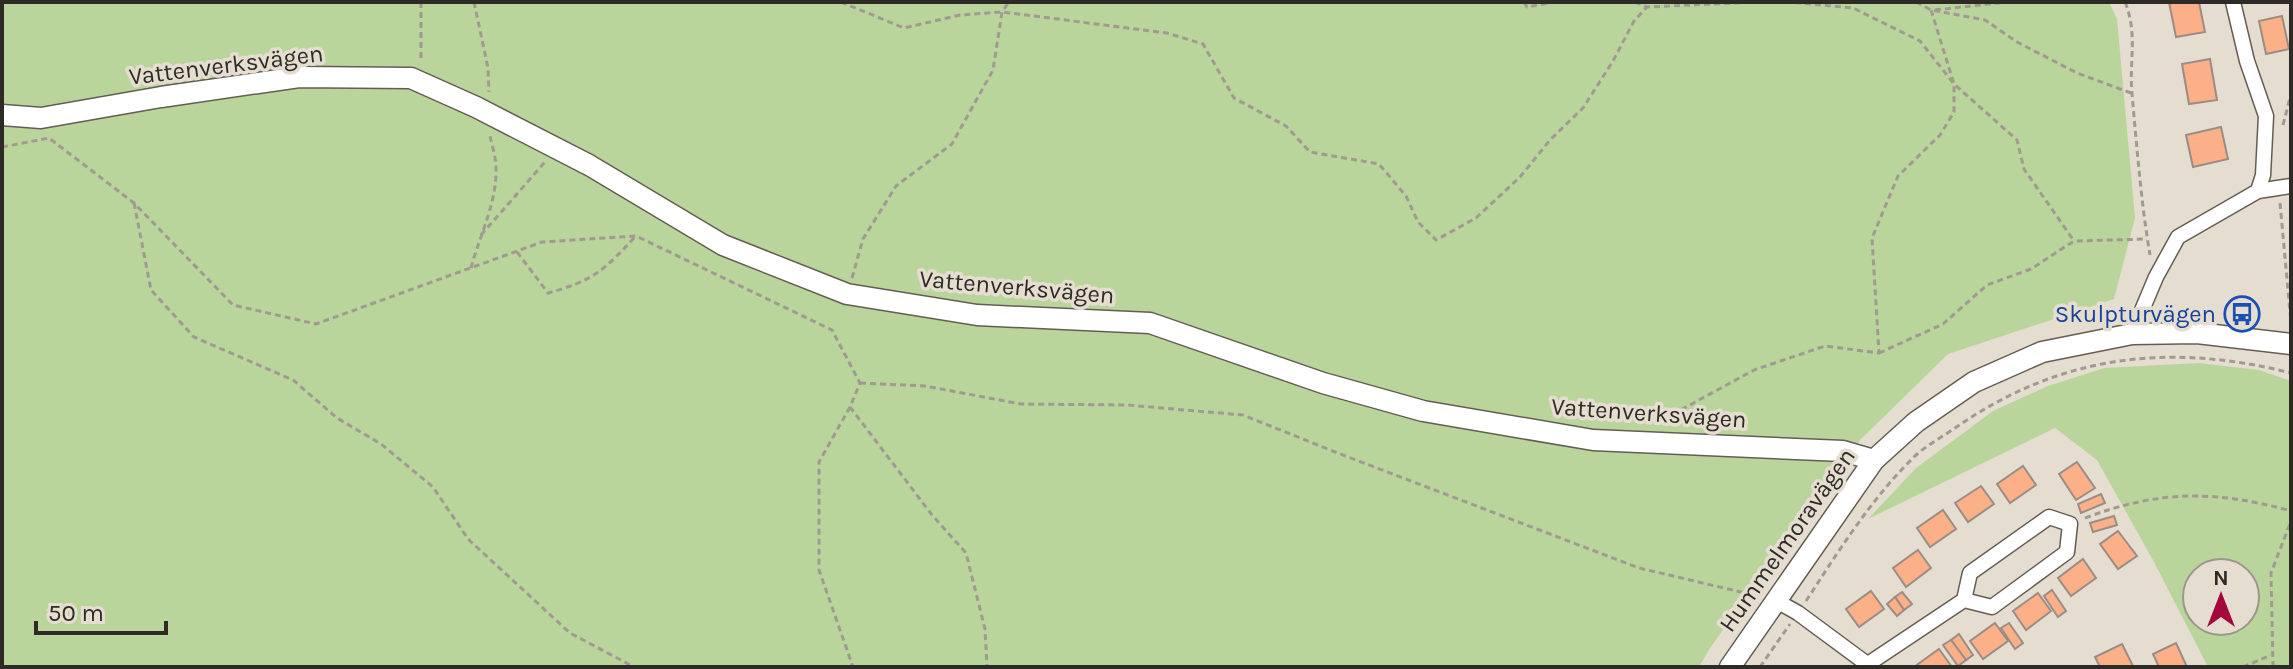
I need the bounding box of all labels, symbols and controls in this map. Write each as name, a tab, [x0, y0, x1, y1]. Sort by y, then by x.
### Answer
street label: Vattenverksvägen	[127, 39, 325, 91]
street label: Vattenverksvägen	[918, 265, 1116, 309]
bus stop icon: Skulpturvägen	[2223, 295, 2261, 333]
place label: Skulpturvägen	[2055, 300, 2216, 328]
street label: Vattenverksvägen	[1550, 392, 1748, 434]
street label: Hummelmoravägen	[1713, 443, 1861, 637]
north arrow	[2181, 557, 2261, 637]
text: N	[2213, 565, 2229, 591]
scale bar	[36, 585, 166, 635]
text: 50 m	[48, 599, 104, 627]

